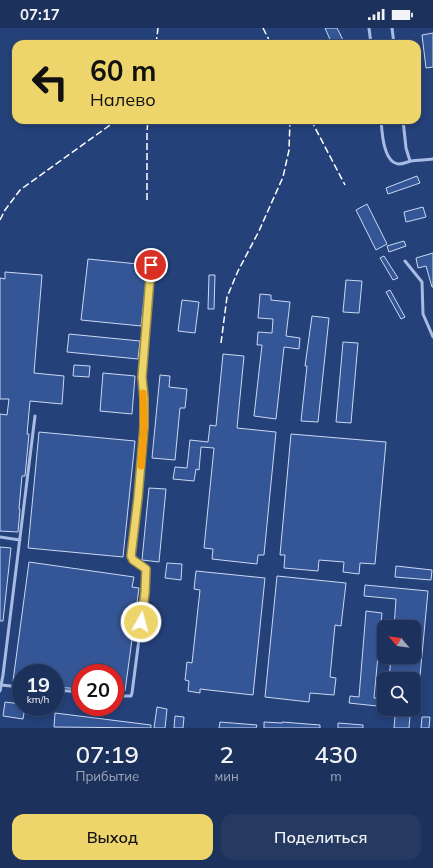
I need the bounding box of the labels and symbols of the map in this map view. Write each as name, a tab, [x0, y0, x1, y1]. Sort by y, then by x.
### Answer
pin	[134, 248, 168, 282]
position arrow	[120, 601, 162, 643]
north arrow	[377, 620, 421, 664]
speed limit sign: 20	[72, 664, 124, 716]

